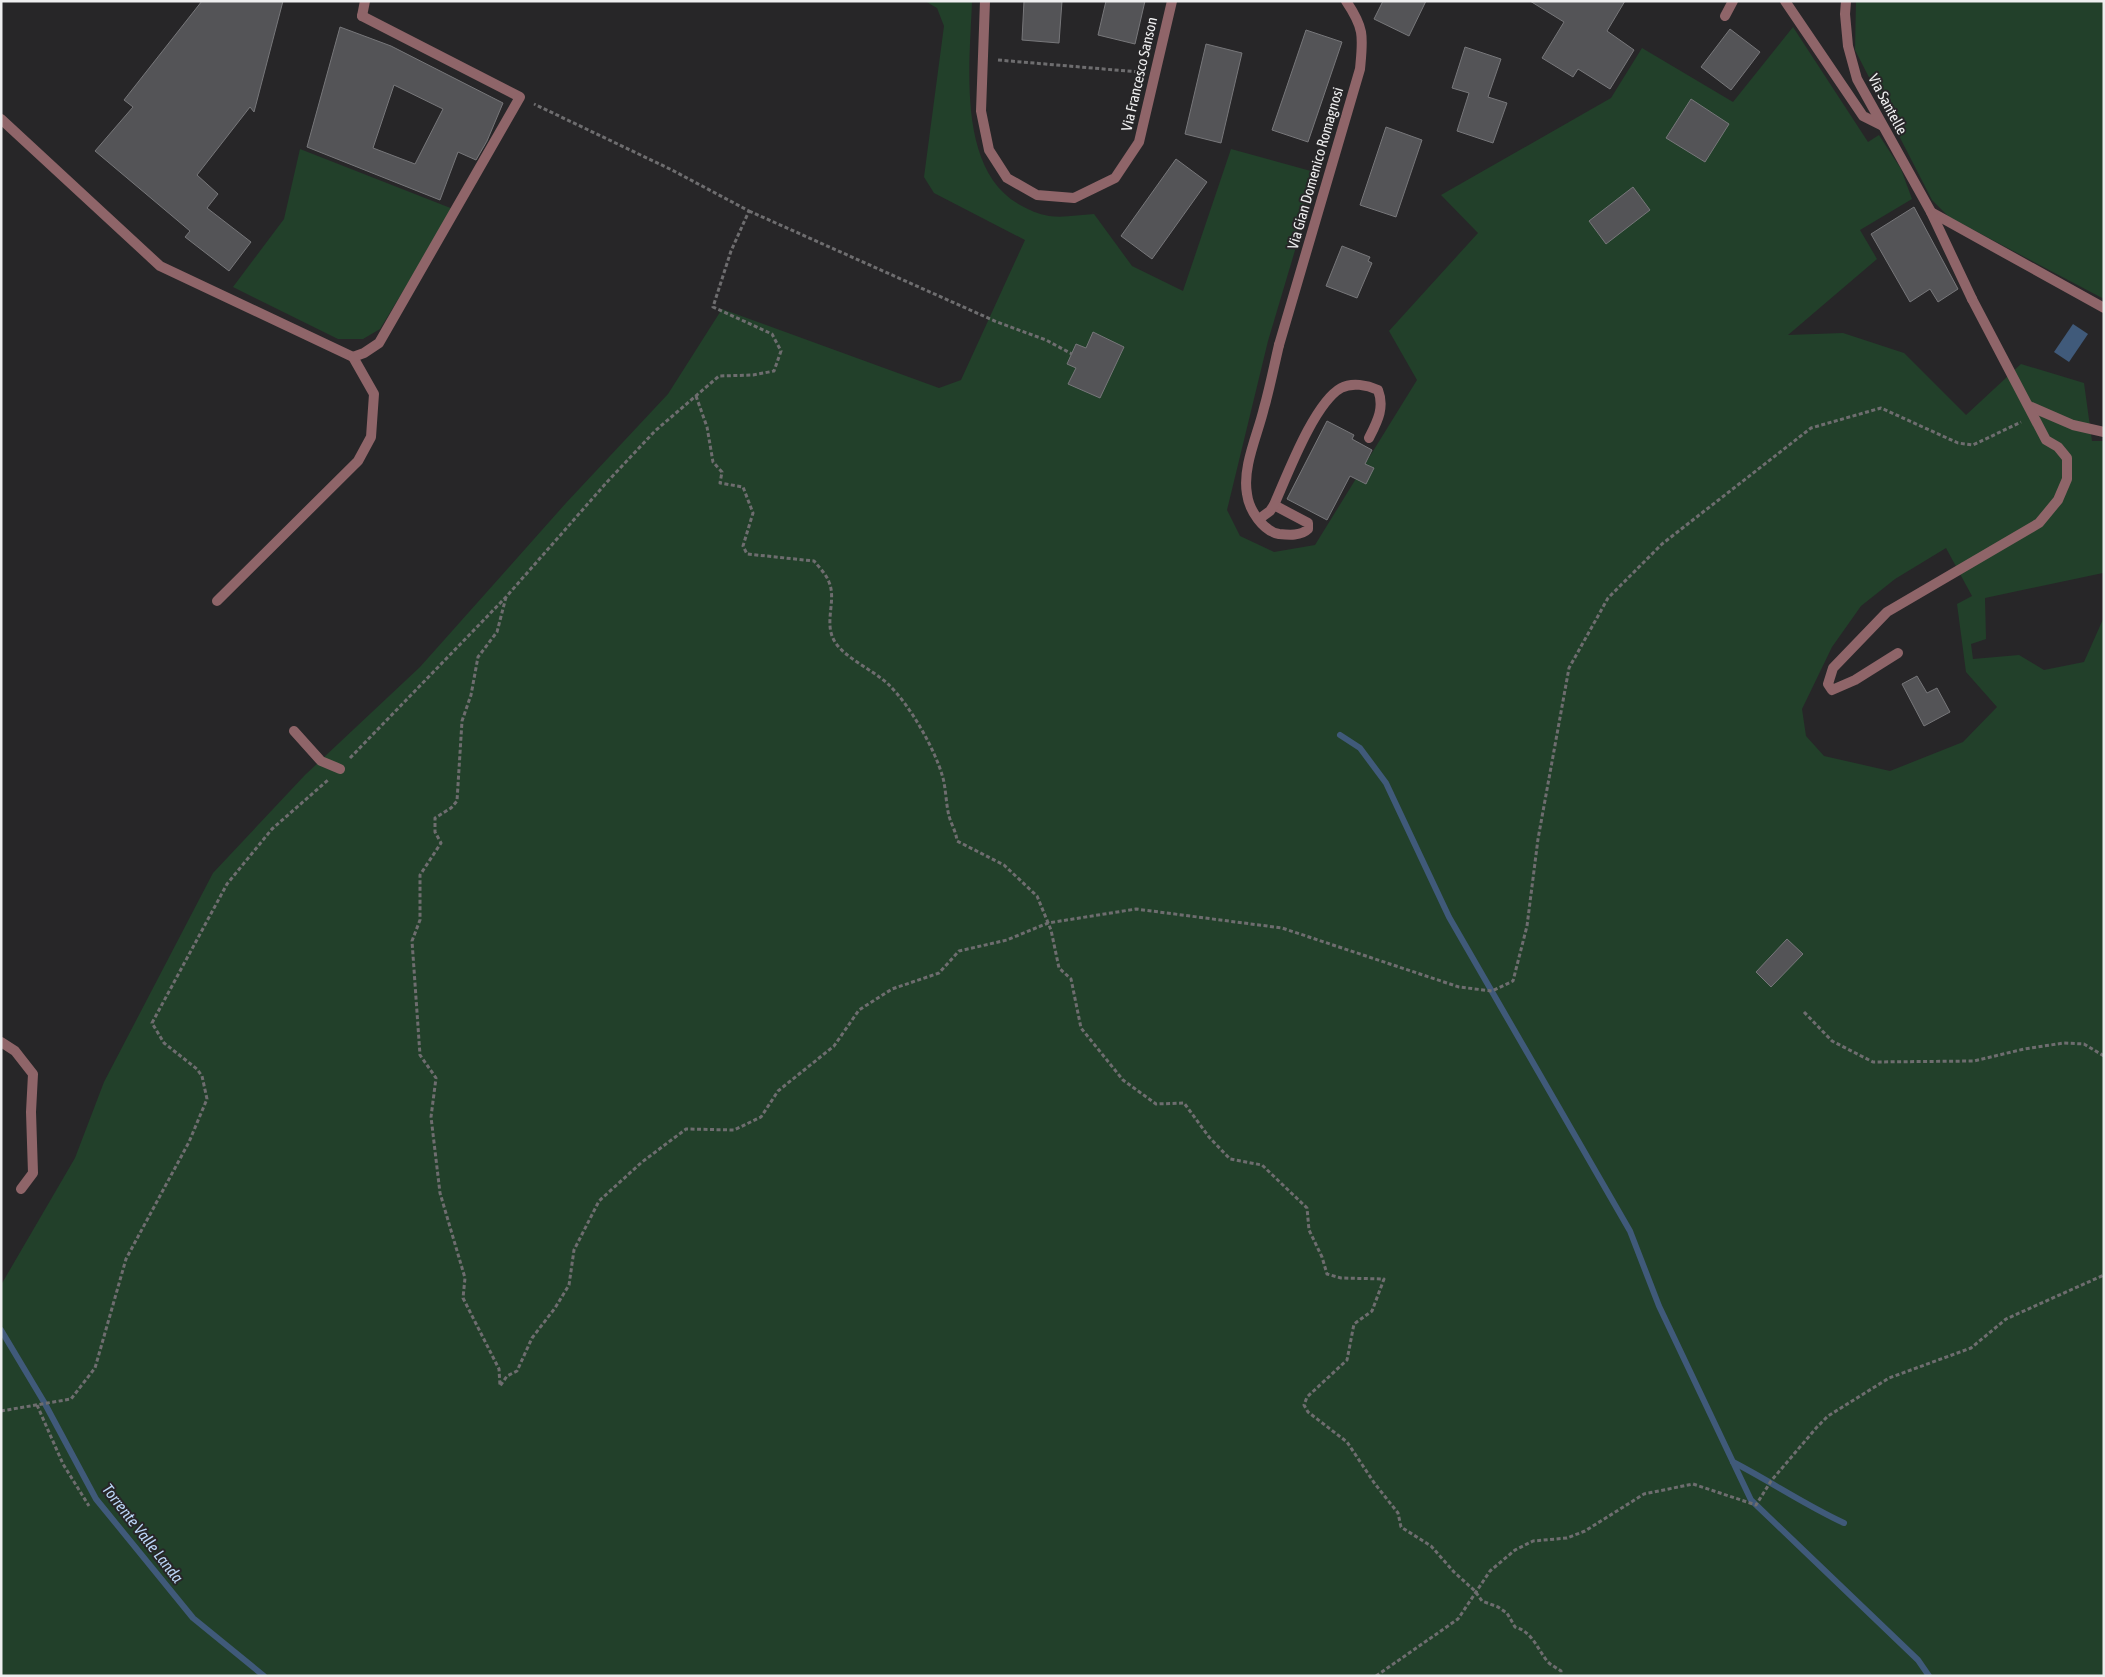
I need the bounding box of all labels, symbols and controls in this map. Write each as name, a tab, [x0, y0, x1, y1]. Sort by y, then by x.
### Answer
street label: Via Francesco Sanson	[1118, 15, 1160, 133]
street label: Via Santelle	[1865, 71, 1911, 137]
street label: Via Gian Domenico Romagnosi	[1284, 85, 1346, 251]
water label: Torrente Valle Landa	[99, 1480, 187, 1586]

